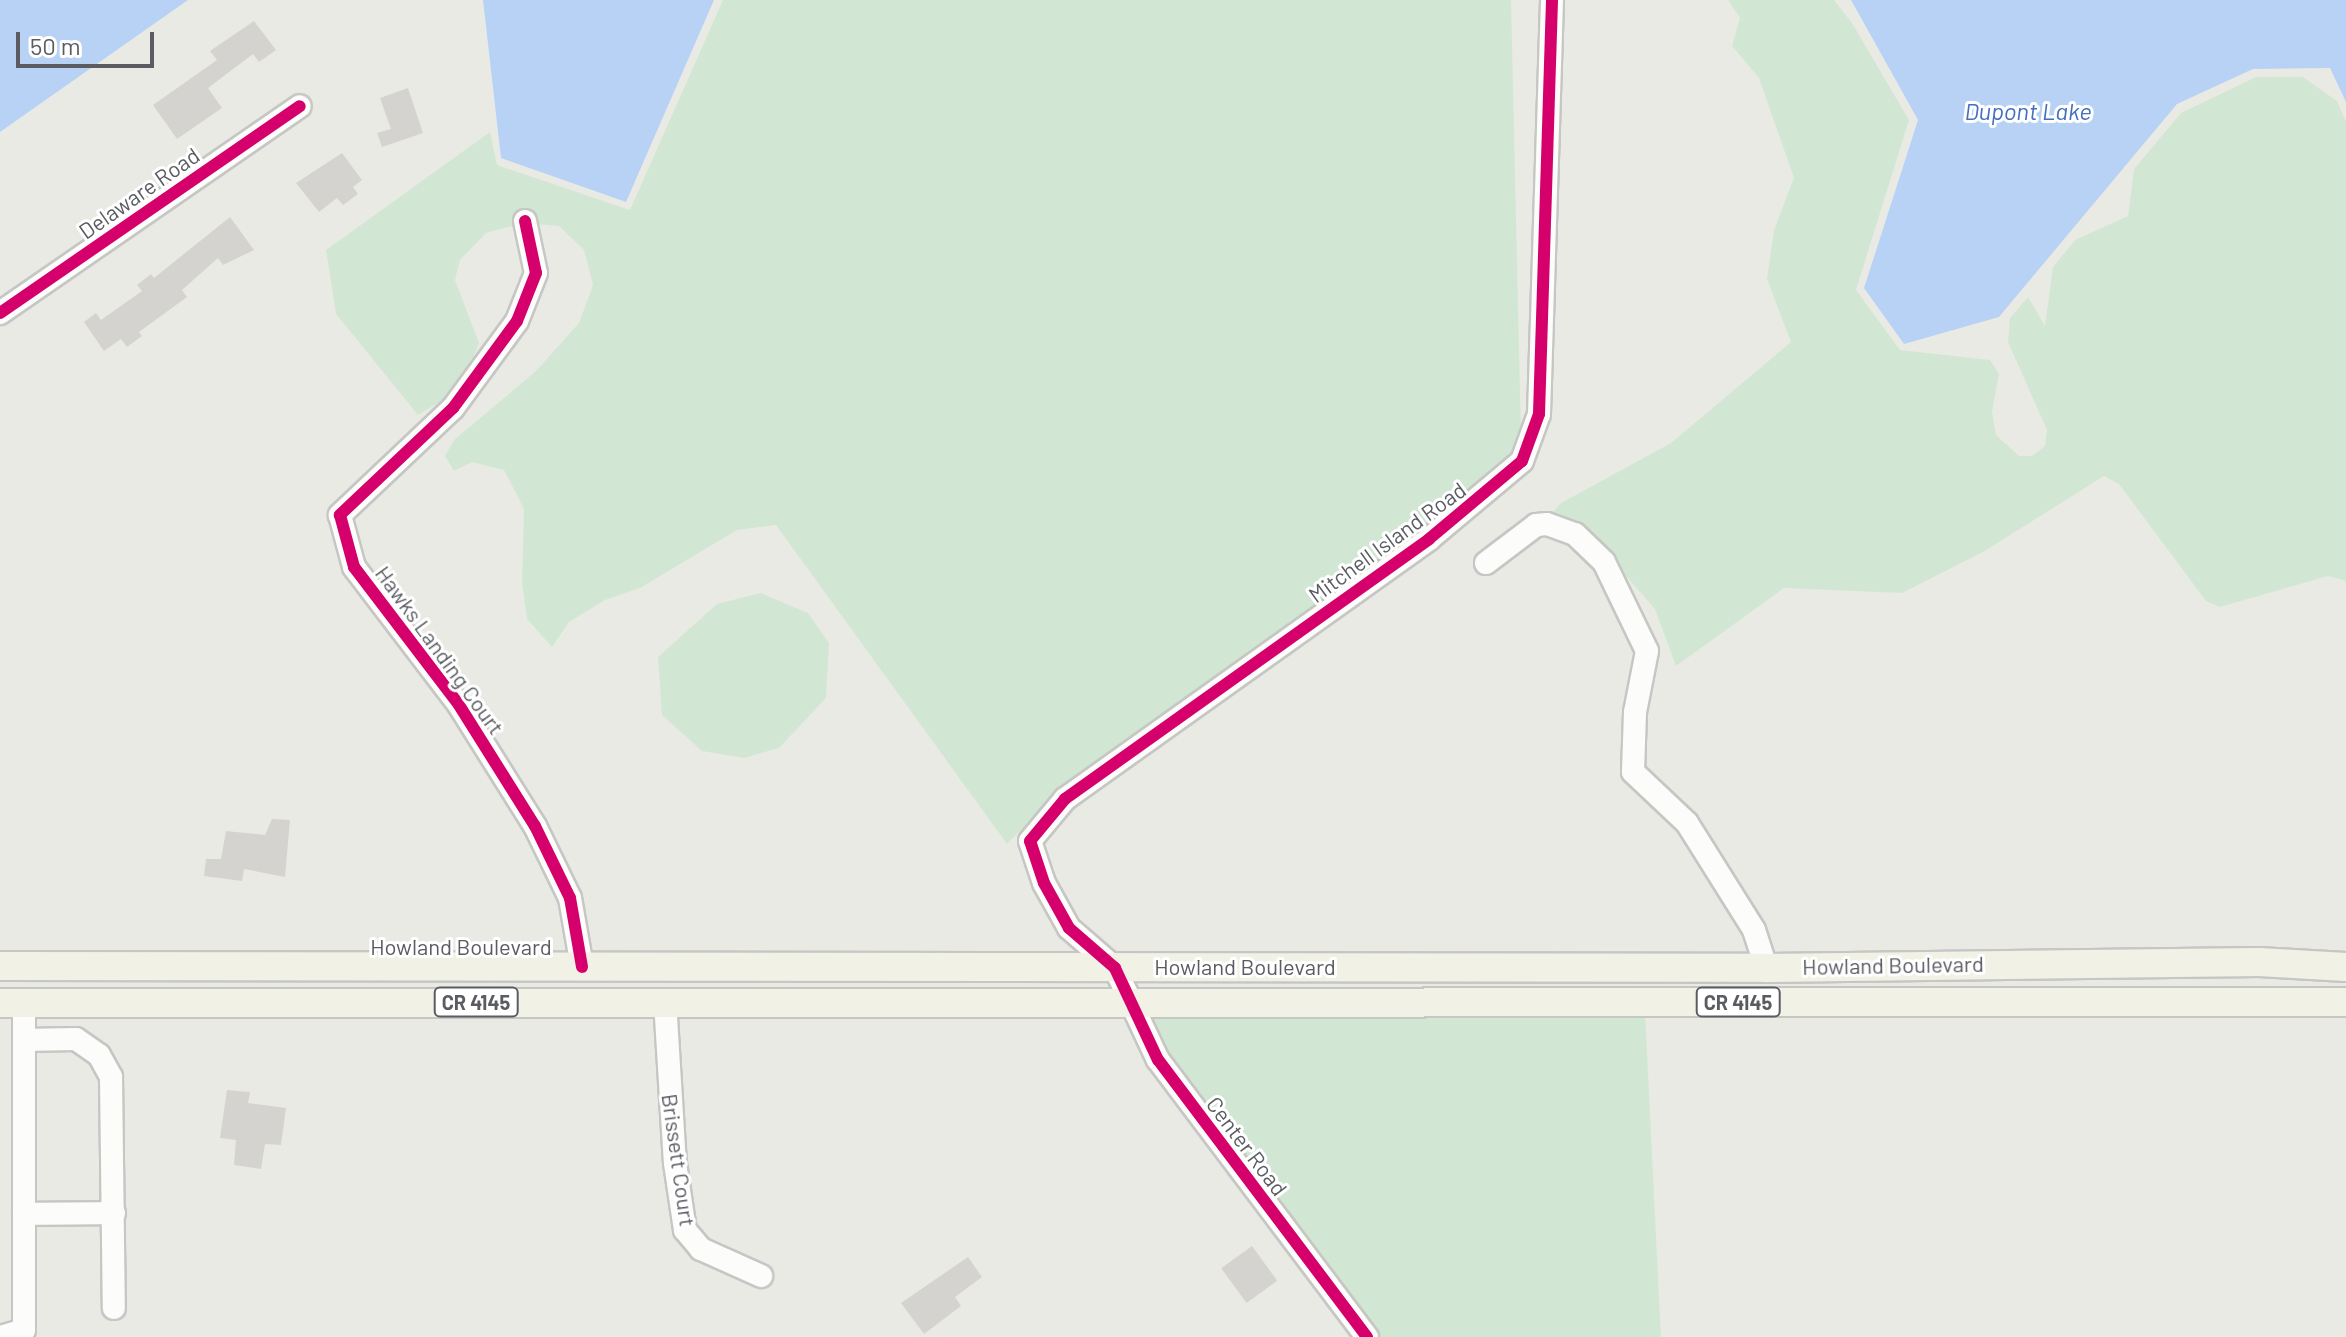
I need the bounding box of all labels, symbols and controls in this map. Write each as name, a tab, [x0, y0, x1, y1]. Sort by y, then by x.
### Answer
scale bar	[20, 16, 158, 66]
text: 50 m	[30, 31, 81, 60]
water label: Dupont Lake	[1964, 97, 2092, 125]
street label: Delaware Road	[74, 142, 204, 244]
street label: Mitchell Island Road	[1303, 476, 1471, 608]
street label: Hawks Landing Court	[370, 561, 510, 739]
street label: Howland Boulevard	[370, 934, 552, 960]
street label: Howland Boulevard	[1802, 950, 1984, 980]
street label: Howland Boulevard	[1154, 954, 1336, 980]
road number: CR 4145	[432, 986, 520, 1018]
road number: CR 4145	[1694, 986, 1782, 1018]
street label: Center Road	[1201, 1091, 1293, 1201]
street label: Brissett Court	[657, 1092, 701, 1228]

